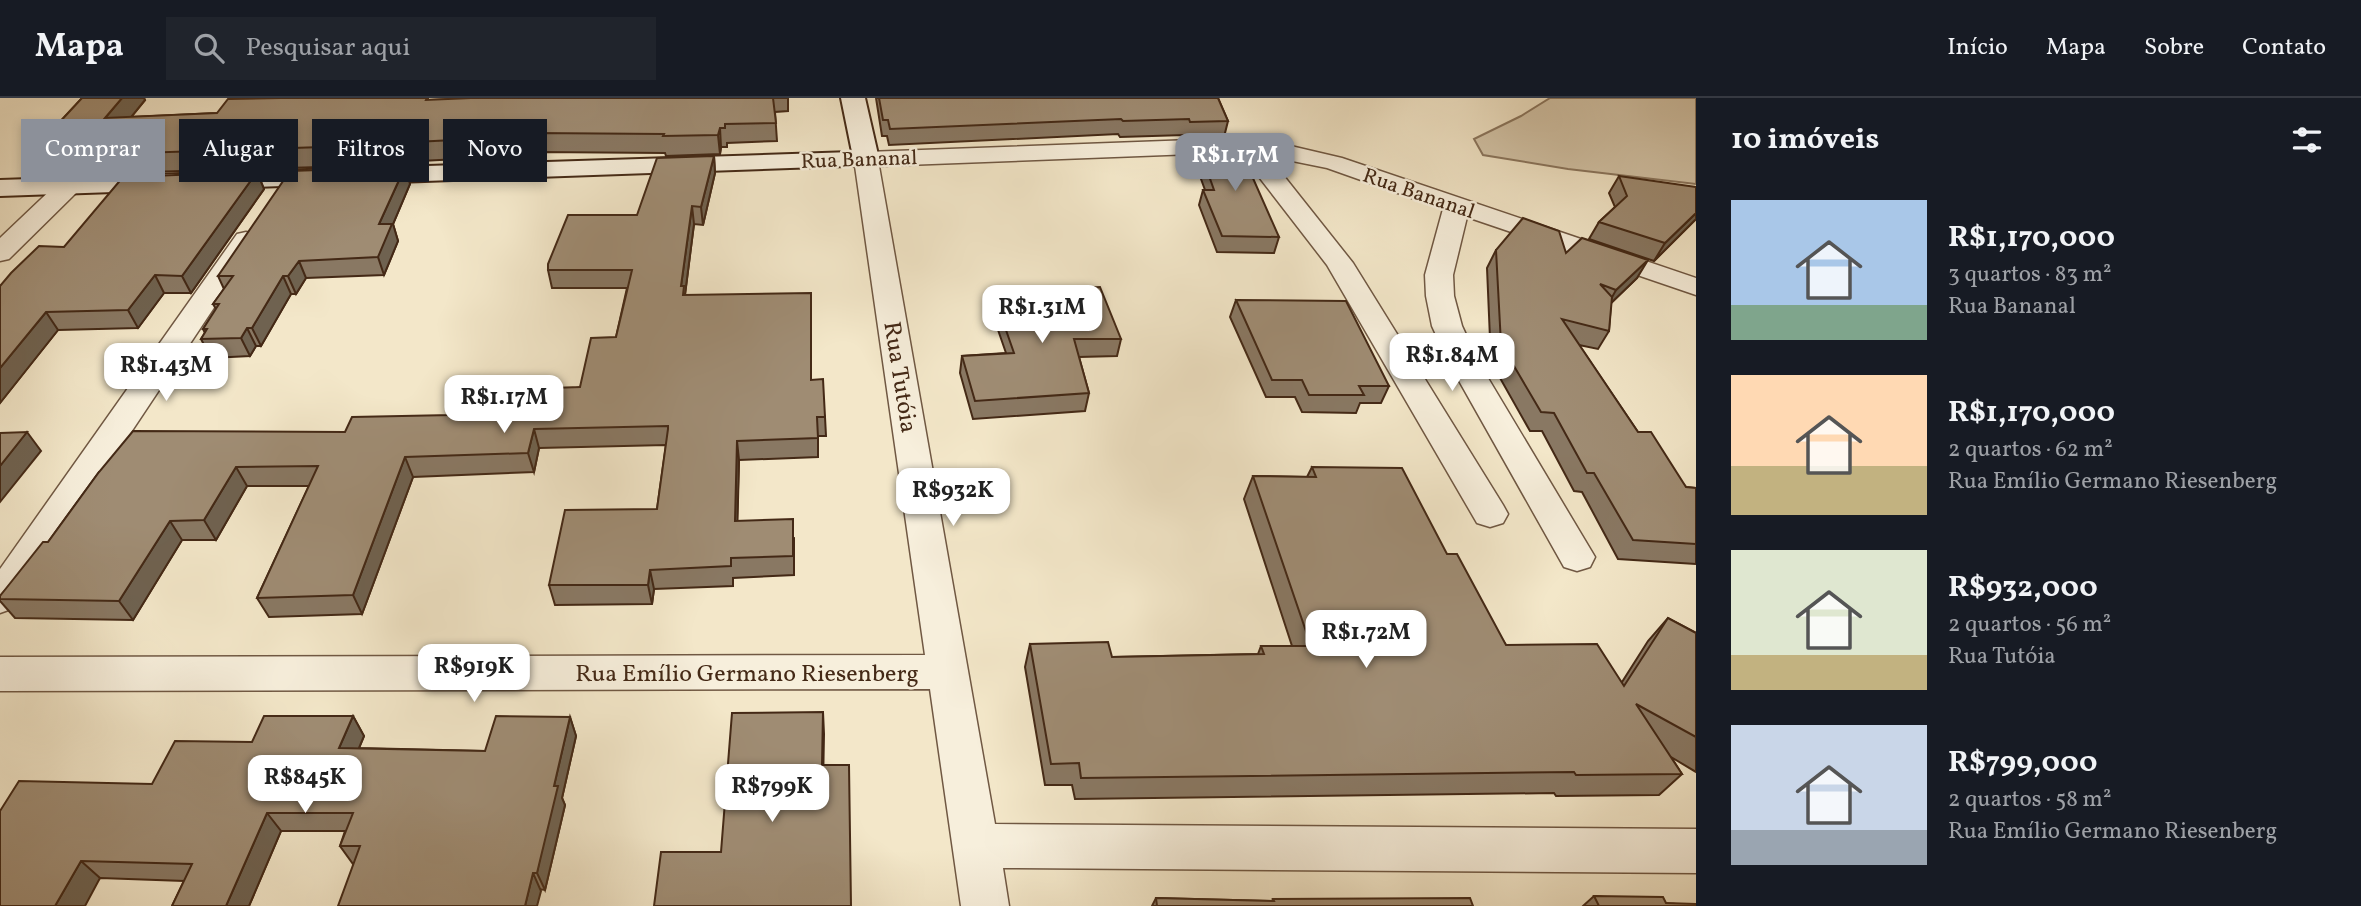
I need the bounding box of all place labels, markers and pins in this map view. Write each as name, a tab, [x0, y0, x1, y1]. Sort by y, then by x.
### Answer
pin: R$1.17M	[1170, 134, 1300, 193]
pin: R$1.31M	[977, 286, 1107, 345]
pin: R$1.84M	[1387, 334, 1517, 393]
pin: R$1.43M	[101, 344, 231, 403]
pin: R$1.17M	[439, 376, 569, 435]
pin: R$932K	[896, 468, 1010, 528]
pin: R$1.72M	[1301, 610, 1431, 670]
pin: R$919K	[417, 644, 531, 704]
pin: R$845K	[248, 756, 362, 815]
pin: R$799K	[715, 764, 829, 824]

